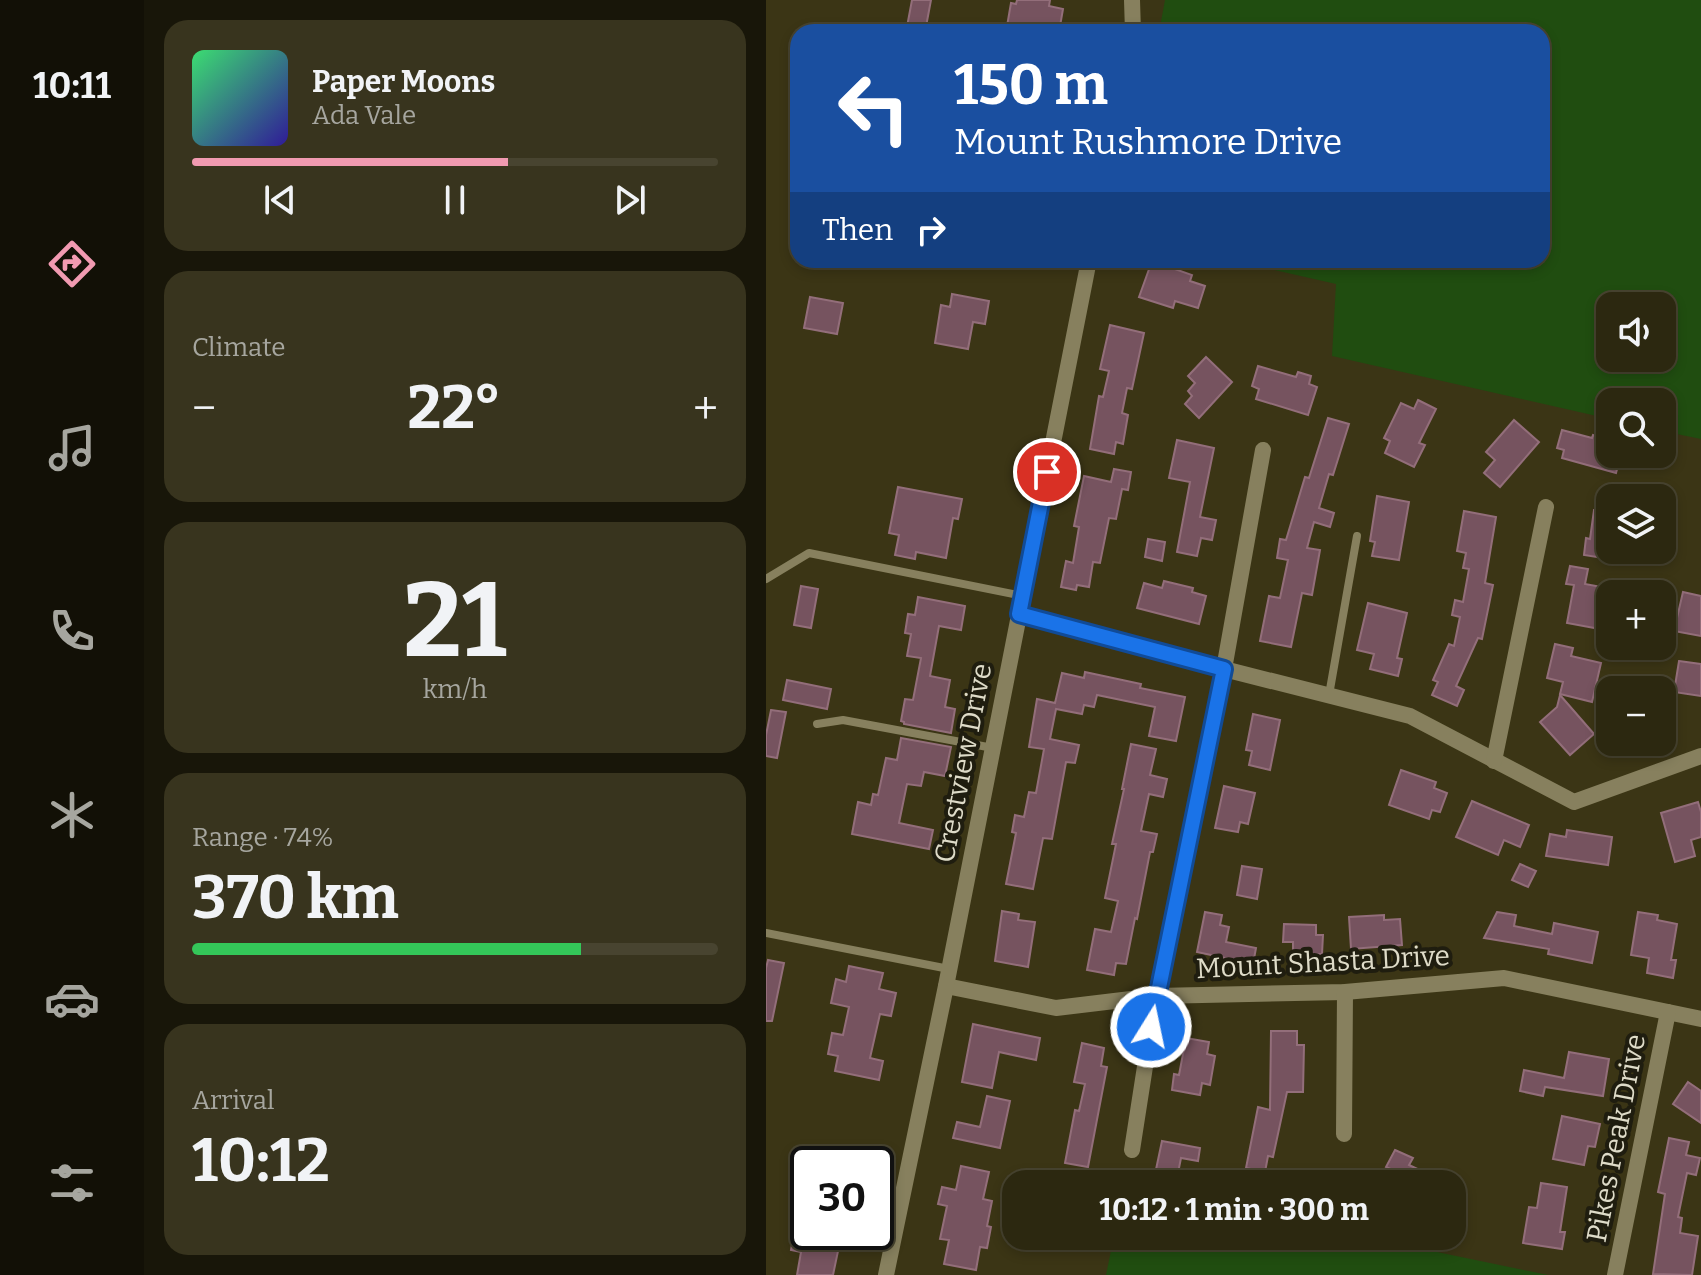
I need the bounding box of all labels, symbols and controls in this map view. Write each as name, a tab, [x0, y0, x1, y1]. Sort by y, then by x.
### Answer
text: 150 m	[954, 52, 1108, 119]
icon: left	[822, 56, 926, 160]
text: 10:11	[33, 64, 111, 108]
text: Paper Moons	[312, 64, 495, 100]
text: Ada Vale	[312, 100, 416, 131]
text: Mount Rushmore Drive	[954, 120, 1342, 164]
icon: previous	[258, 178, 302, 222]
icon: pause	[433, 178, 477, 222]
icon: next	[608, 178, 652, 222]
icon: right	[909, 208, 953, 252]
text: Then	[822, 212, 893, 248]
icon: directions	[44, 236, 100, 292]
map controls	[1596, 292, 1676, 756]
button: sound	[1596, 292, 1676, 372]
text: Climate	[192, 332, 286, 363]
text: 22°	[408, 372, 502, 444]
text: −	[192, 382, 216, 435]
text: +	[693, 382, 718, 435]
button: search	[1596, 388, 1676, 468]
icon: music	[44, 420, 100, 476]
pin	[1013, 438, 1081, 506]
icon: arrive	[1025, 450, 1069, 494]
button: layers	[1596, 484, 1676, 564]
text: 21	[403, 559, 507, 684]
button: +	[1596, 580, 1676, 660]
icon: phone	[44, 603, 100, 659]
street label: Crestview Drive	[928, 661, 998, 865]
text: km/h	[423, 674, 487, 705]
button: −	[1596, 676, 1676, 756]
icon: climate	[44, 787, 100, 843]
text: Range · 74%	[192, 822, 334, 853]
text: 370 km	[192, 862, 399, 934]
street label: Mount Shasta Drive	[1195, 939, 1451, 985]
icon: car	[44, 971, 100, 1027]
position arrow	[1109, 985, 1193, 1069]
street label: Pikes Peak Drive	[1580, 1031, 1652, 1245]
text: Arrival	[192, 1085, 274, 1116]
text: 10:12	[192, 1125, 330, 1197]
speed limit sign: 30	[790, 1146, 894, 1250]
icon: filters	[44, 1155, 100, 1211]
text: 10:12 · 1 min · 300 m	[1099, 1192, 1369, 1228]

